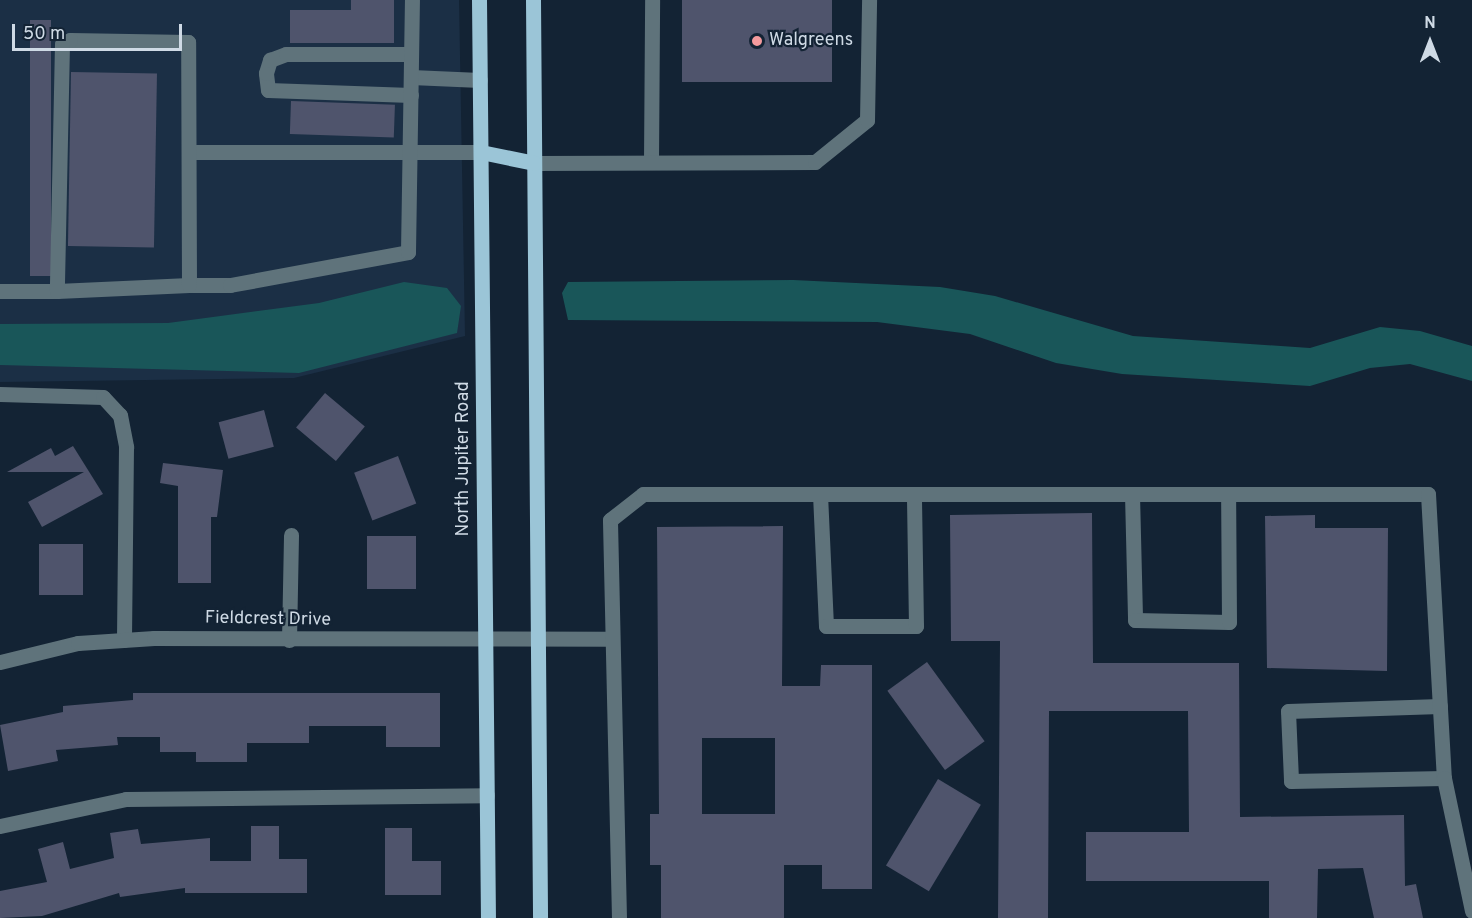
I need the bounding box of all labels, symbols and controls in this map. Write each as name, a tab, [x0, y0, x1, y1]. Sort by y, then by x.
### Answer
scale bar	[15, 12, 184, 50]
north arrow	[1400, 12, 1460, 72]
text: N	[1424, 14, 1436, 34]
text: 50 m	[23, 23, 65, 46]
place label: Walgreens	[769, 30, 853, 52]
marker: Walgreens	[750, 34, 764, 48]
street label: North Jupiter Road	[453, 381, 475, 537]
street label: Fieldcrest Drive	[205, 608, 331, 632]

